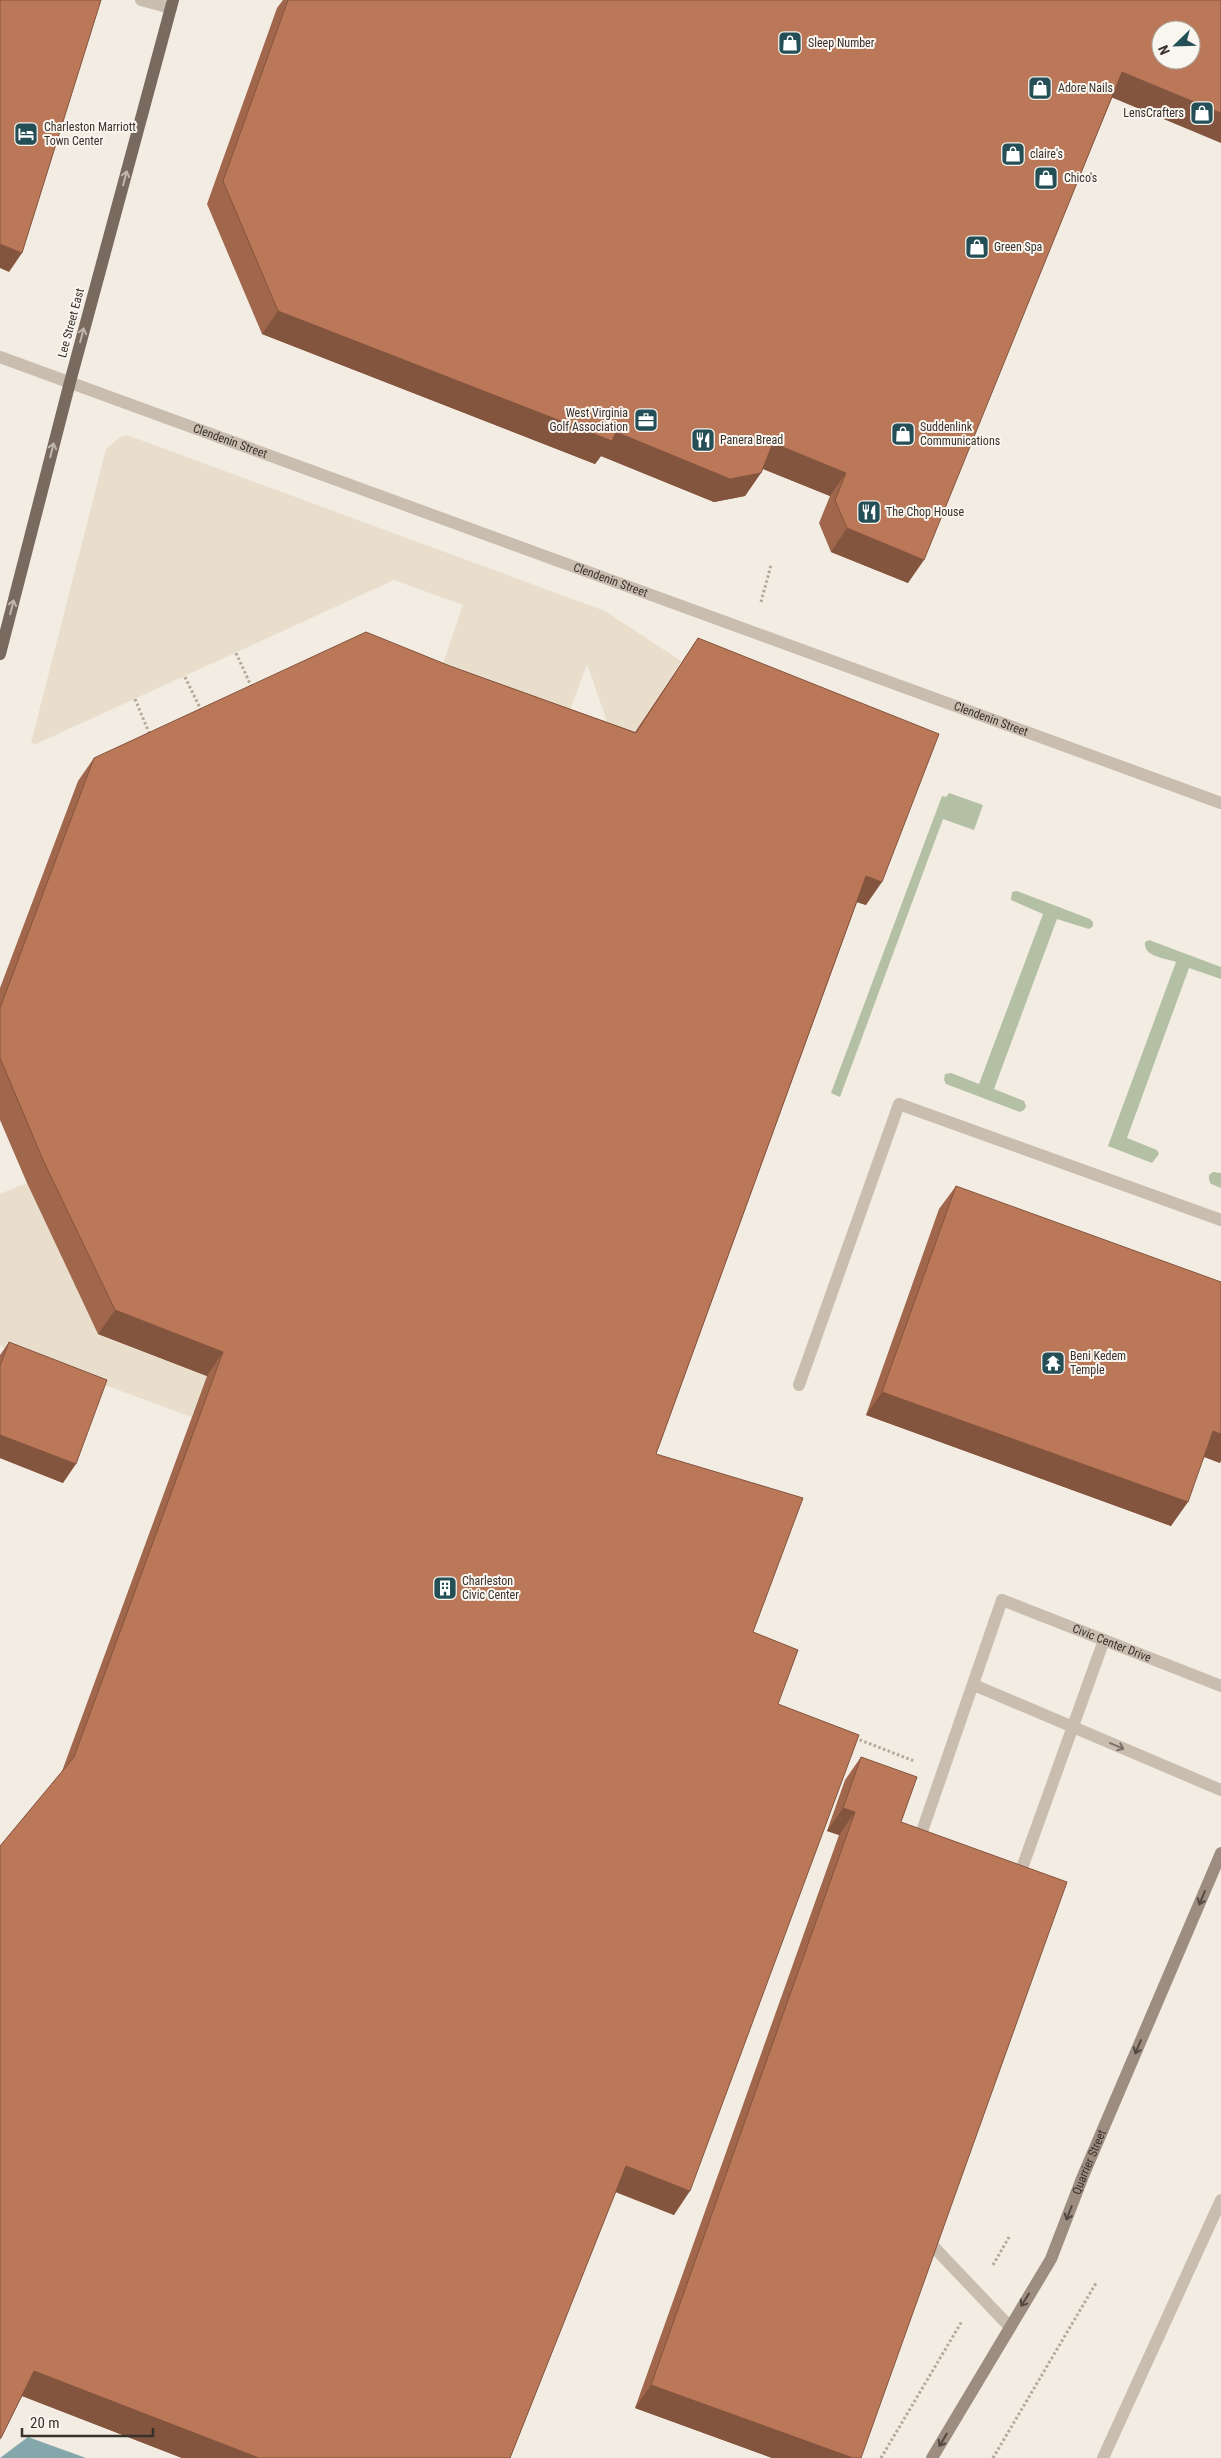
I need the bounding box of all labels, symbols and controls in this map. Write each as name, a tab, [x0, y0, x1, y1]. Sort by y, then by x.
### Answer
north arrow	[1151, 20, 1201, 70]
shop icon: Sleep Number	[777, 30, 803, 56]
place label: Sleep Number	[808, 36, 875, 50]
text: N	[1155, 43, 1173, 57]
shop icon: Adore Nails	[1027, 75, 1053, 101]
place label: Adore Nails	[1058, 81, 1113, 95]
shop icon: LensCrafters	[1189, 100, 1215, 126]
place label: LensCrafters	[1123, 106, 1184, 120]
place label: Charleston Marriott Town Center	[44, 120, 136, 148]
hotel icon: Charleston Marriott Town Center	[13, 121, 39, 147]
shop icon: claire's	[1000, 141, 1026, 167]
place label: claire's	[1030, 147, 1063, 161]
shop icon: Chico's	[1033, 165, 1059, 191]
one-way arrow	[121, 170, 130, 186]
place label: Chico's	[1064, 171, 1097, 185]
shop icon: Green Spa	[964, 234, 990, 260]
place label: Green Spa	[994, 240, 1043, 254]
street label: Lee Street East	[55, 286, 87, 359]
one-way arrow	[78, 327, 88, 343]
place label: West Virginia Golf Association	[550, 406, 628, 434]
office icon: West Virginia Golf Association	[633, 407, 659, 433]
place label: Suddenlink Communications	[920, 420, 1000, 448]
street label: Clendenin Street	[191, 421, 270, 461]
shop icon: Suddenlink Communications	[890, 421, 916, 447]
restaurant icon: Panera Bread	[690, 427, 716, 453]
place label: Panera Bread	[720, 433, 783, 447]
one-way arrow	[48, 442, 58, 458]
restaurant icon: The Chop House	[856, 499, 882, 525]
place label: The Chop House	[886, 505, 964, 519]
street label: Clendenin Street	[572, 560, 650, 600]
one-way arrow	[8, 600, 17, 616]
street label: Clendenin Street	[952, 699, 1030, 739]
place label: Beni Kedem Temple	[1070, 1349, 1126, 1377]
temple icon: Beni Kedem Temple	[1040, 1350, 1066, 1376]
place label: Charleston Civic Center	[462, 1574, 519, 1602]
building icon: Charleston Civic Center	[432, 1575, 458, 1601]
street label: Civic Center Drive	[1070, 1621, 1154, 1665]
one-way arrow	[1109, 1742, 1124, 1751]
one-way arrow	[1197, 1890, 1206, 1905]
one-way arrow	[1133, 2039, 1143, 2054]
street label: Quarrier Street	[1070, 2127, 1109, 2197]
one-way arrow	[1064, 2205, 1073, 2220]
one-way arrow	[1020, 2293, 1030, 2307]
scale bar	[22, 2406, 154, 2438]
text: 20 m	[30, 2414, 60, 2432]
one-way arrow	[937, 2433, 947, 2447]

